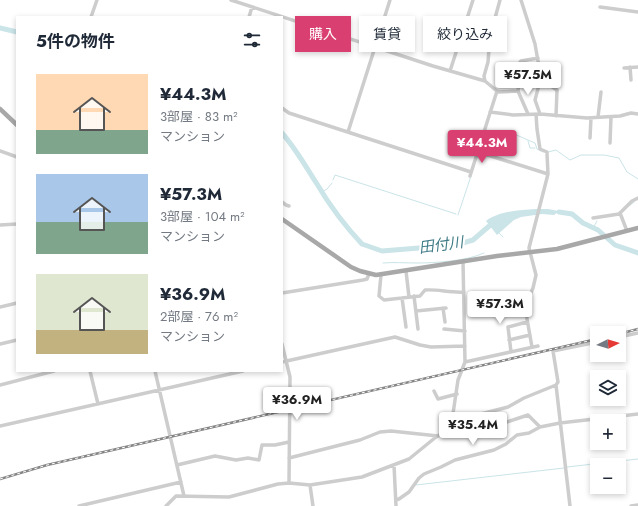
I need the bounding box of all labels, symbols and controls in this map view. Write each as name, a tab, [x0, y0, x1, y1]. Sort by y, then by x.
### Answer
chip: 購入	[295, 16, 351, 52]
chip: 賃貸	[359, 16, 415, 52]
chip: 絞り込み	[423, 16, 507, 52]
text: 5件の物件	[36, 29, 115, 53]
icon: filters	[241, 29, 263, 51]
pin: ¥57.5M	[495, 62, 561, 96]
text: ¥57.5M	[504, 65, 552, 84]
text: ¥44.3M	[160, 82, 226, 106]
icon: home	[68, 90, 116, 138]
text: 3部屋 · 83 m²	[160, 107, 238, 126]
text: マンション	[160, 127, 225, 146]
pin: ¥44.3M	[449, 130, 515, 164]
text: ¥44.3M	[457, 133, 507, 152]
text: ¥57.3M	[160, 182, 222, 206]
icon: home	[68, 190, 116, 238]
text: 3部屋 · 104 m²	[160, 207, 245, 226]
text: マンション	[160, 227, 225, 246]
water label: 田付川	[417, 231, 467, 259]
text: ¥36.9M	[160, 282, 225, 306]
icon: home	[68, 290, 116, 338]
pin: ¥57.3M	[467, 291, 533, 325]
text: ¥57.3M	[476, 294, 524, 313]
text: 2部屋 · 76 m²	[160, 307, 238, 326]
north arrow	[590, 326, 626, 362]
map controls	[590, 326, 626, 494]
text: マンション	[160, 327, 225, 346]
button: layers	[590, 370, 626, 406]
pin: ¥36.9M	[264, 387, 330, 421]
text: ¥36.9M	[272, 390, 322, 409]
pin: ¥35.4M	[440, 412, 506, 446]
button: +	[590, 414, 626, 450]
text: ¥35.4M	[448, 415, 498, 434]
button: −	[590, 458, 626, 494]

